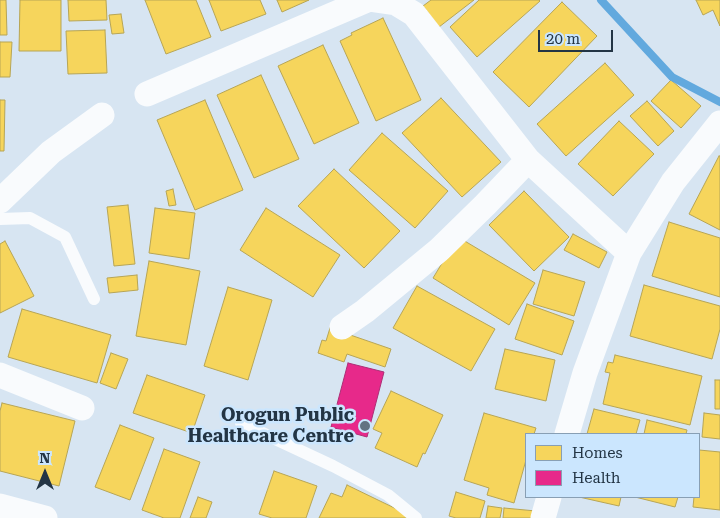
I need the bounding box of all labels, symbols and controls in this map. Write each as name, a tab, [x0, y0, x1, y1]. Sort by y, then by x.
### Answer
scale bar	[540, 20, 615, 52]
text: 20 m	[546, 30, 580, 48]
place label: Orogun Public Healthcare Centre	[187, 405, 354, 448]
marker: Orogun Public Healthcare Centre	[358, 419, 372, 433]
legend	[525, 433, 700, 498]
text: Homes	[572, 444, 623, 462]
north arrow	[20, 448, 70, 498]
text: N	[40, 450, 50, 466]
text: Health	[572, 469, 621, 487]

